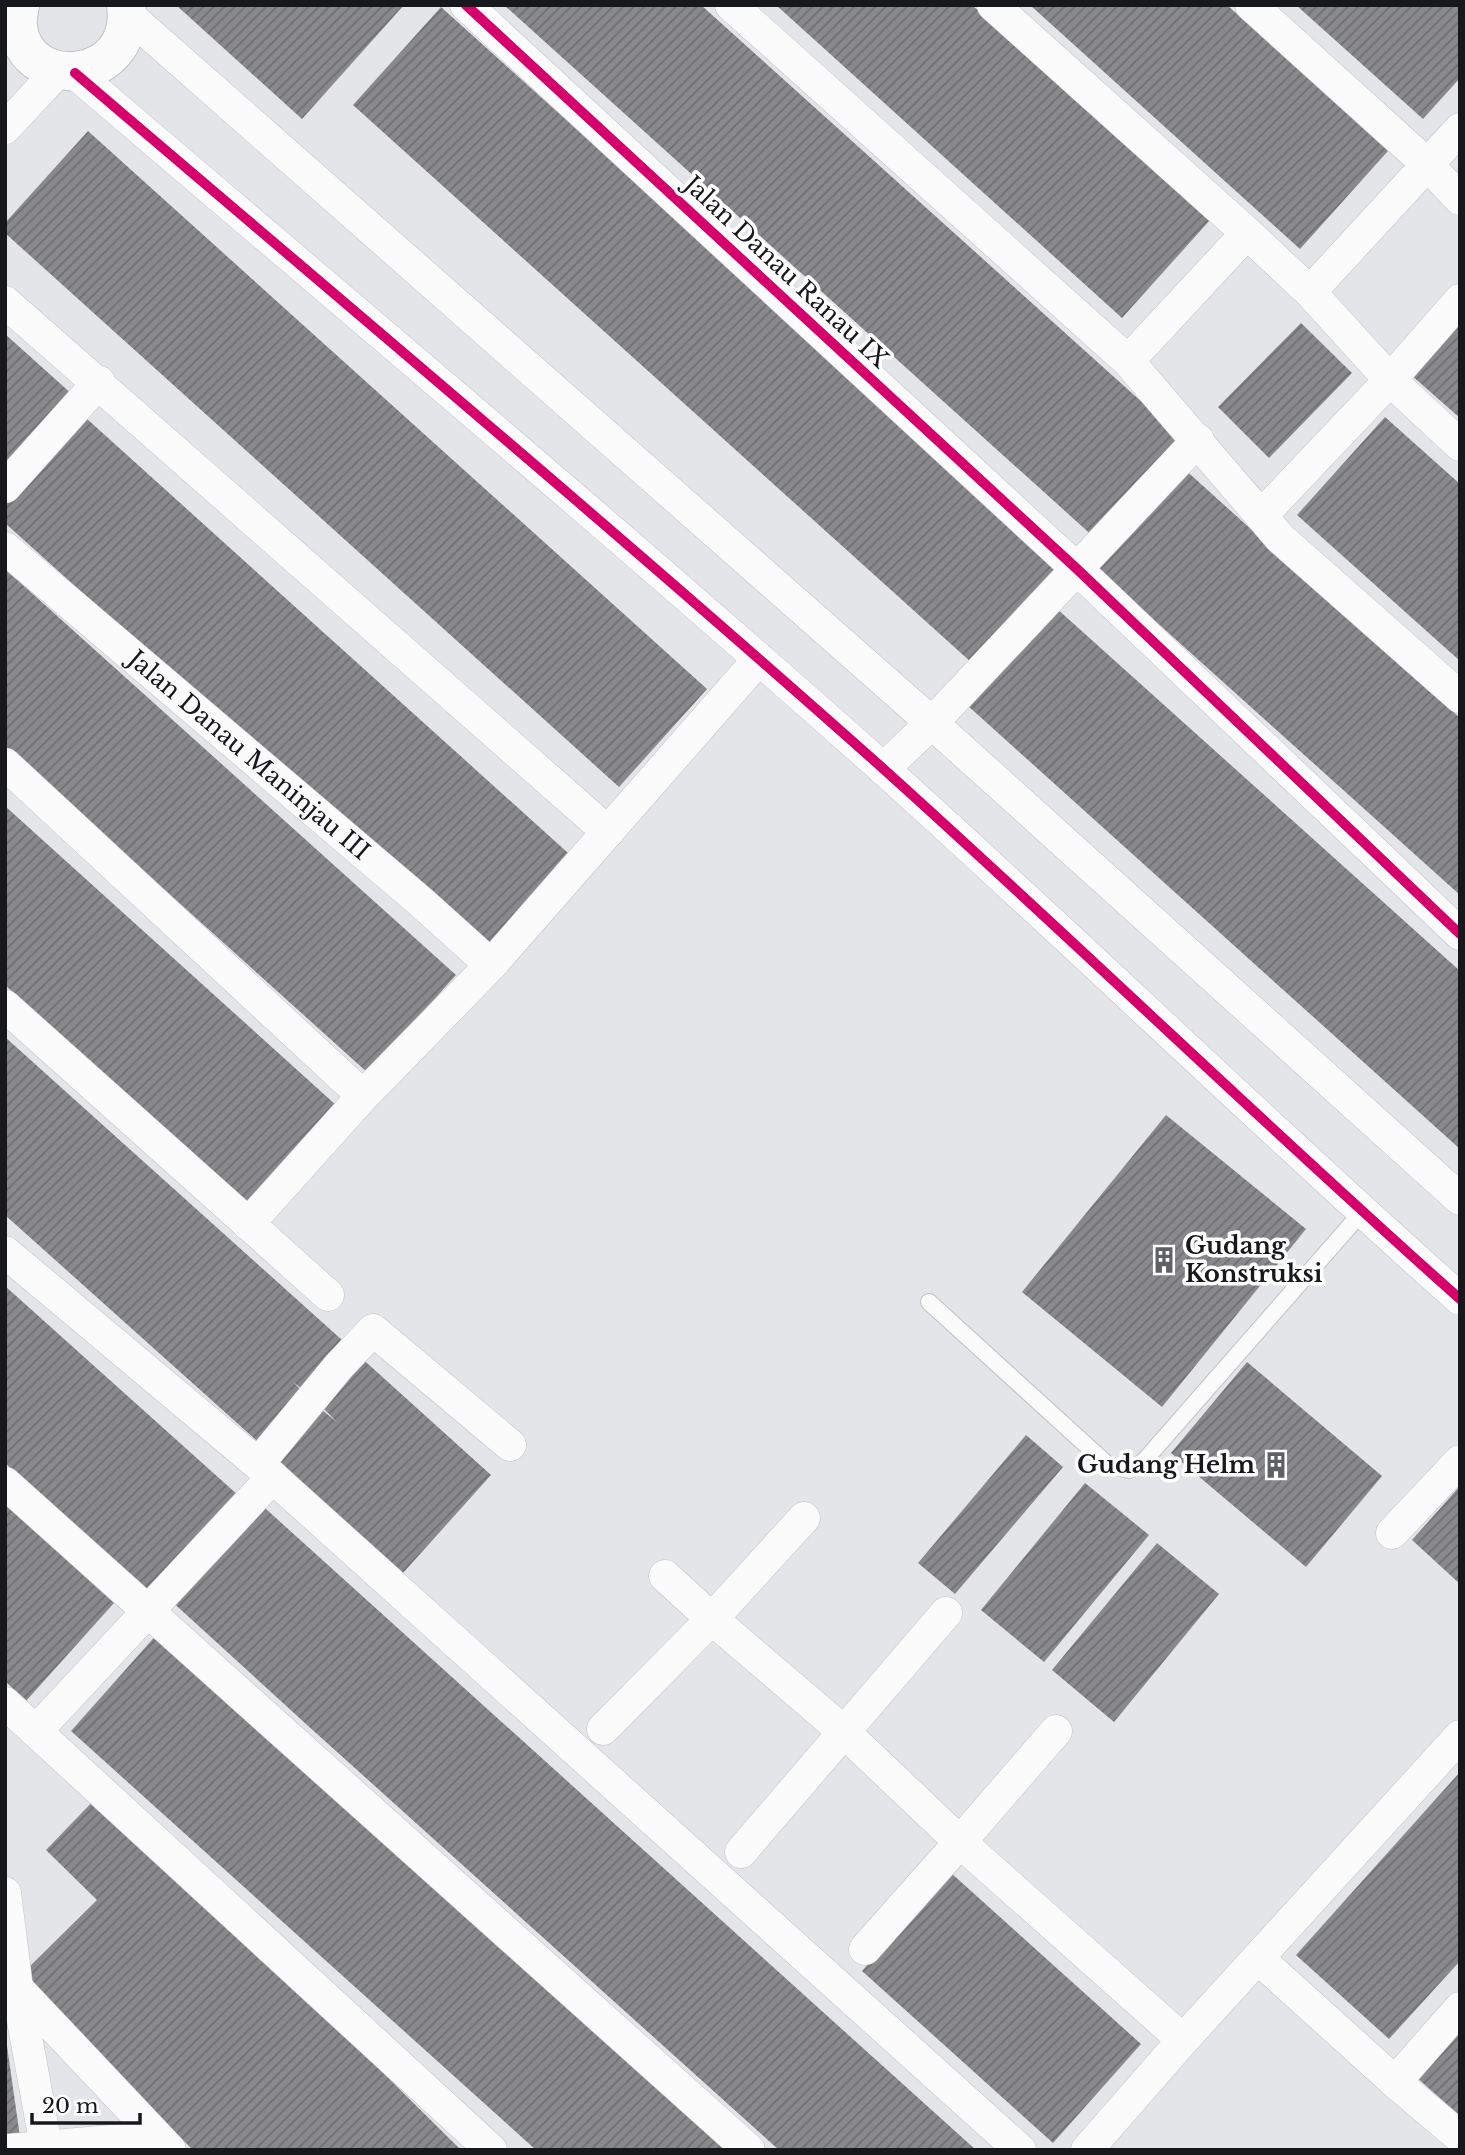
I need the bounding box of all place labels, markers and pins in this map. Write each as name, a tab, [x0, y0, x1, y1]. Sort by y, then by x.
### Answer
place label: Gudang Konstruksi	[1185, 1231, 1323, 1288]
building icon: Gudang Konstruksi	[1149, 1245, 1179, 1275]
place label: Gudang Helm	[1077, 1450, 1255, 1479]
building icon: Gudang Helm	[1261, 1450, 1291, 1480]

